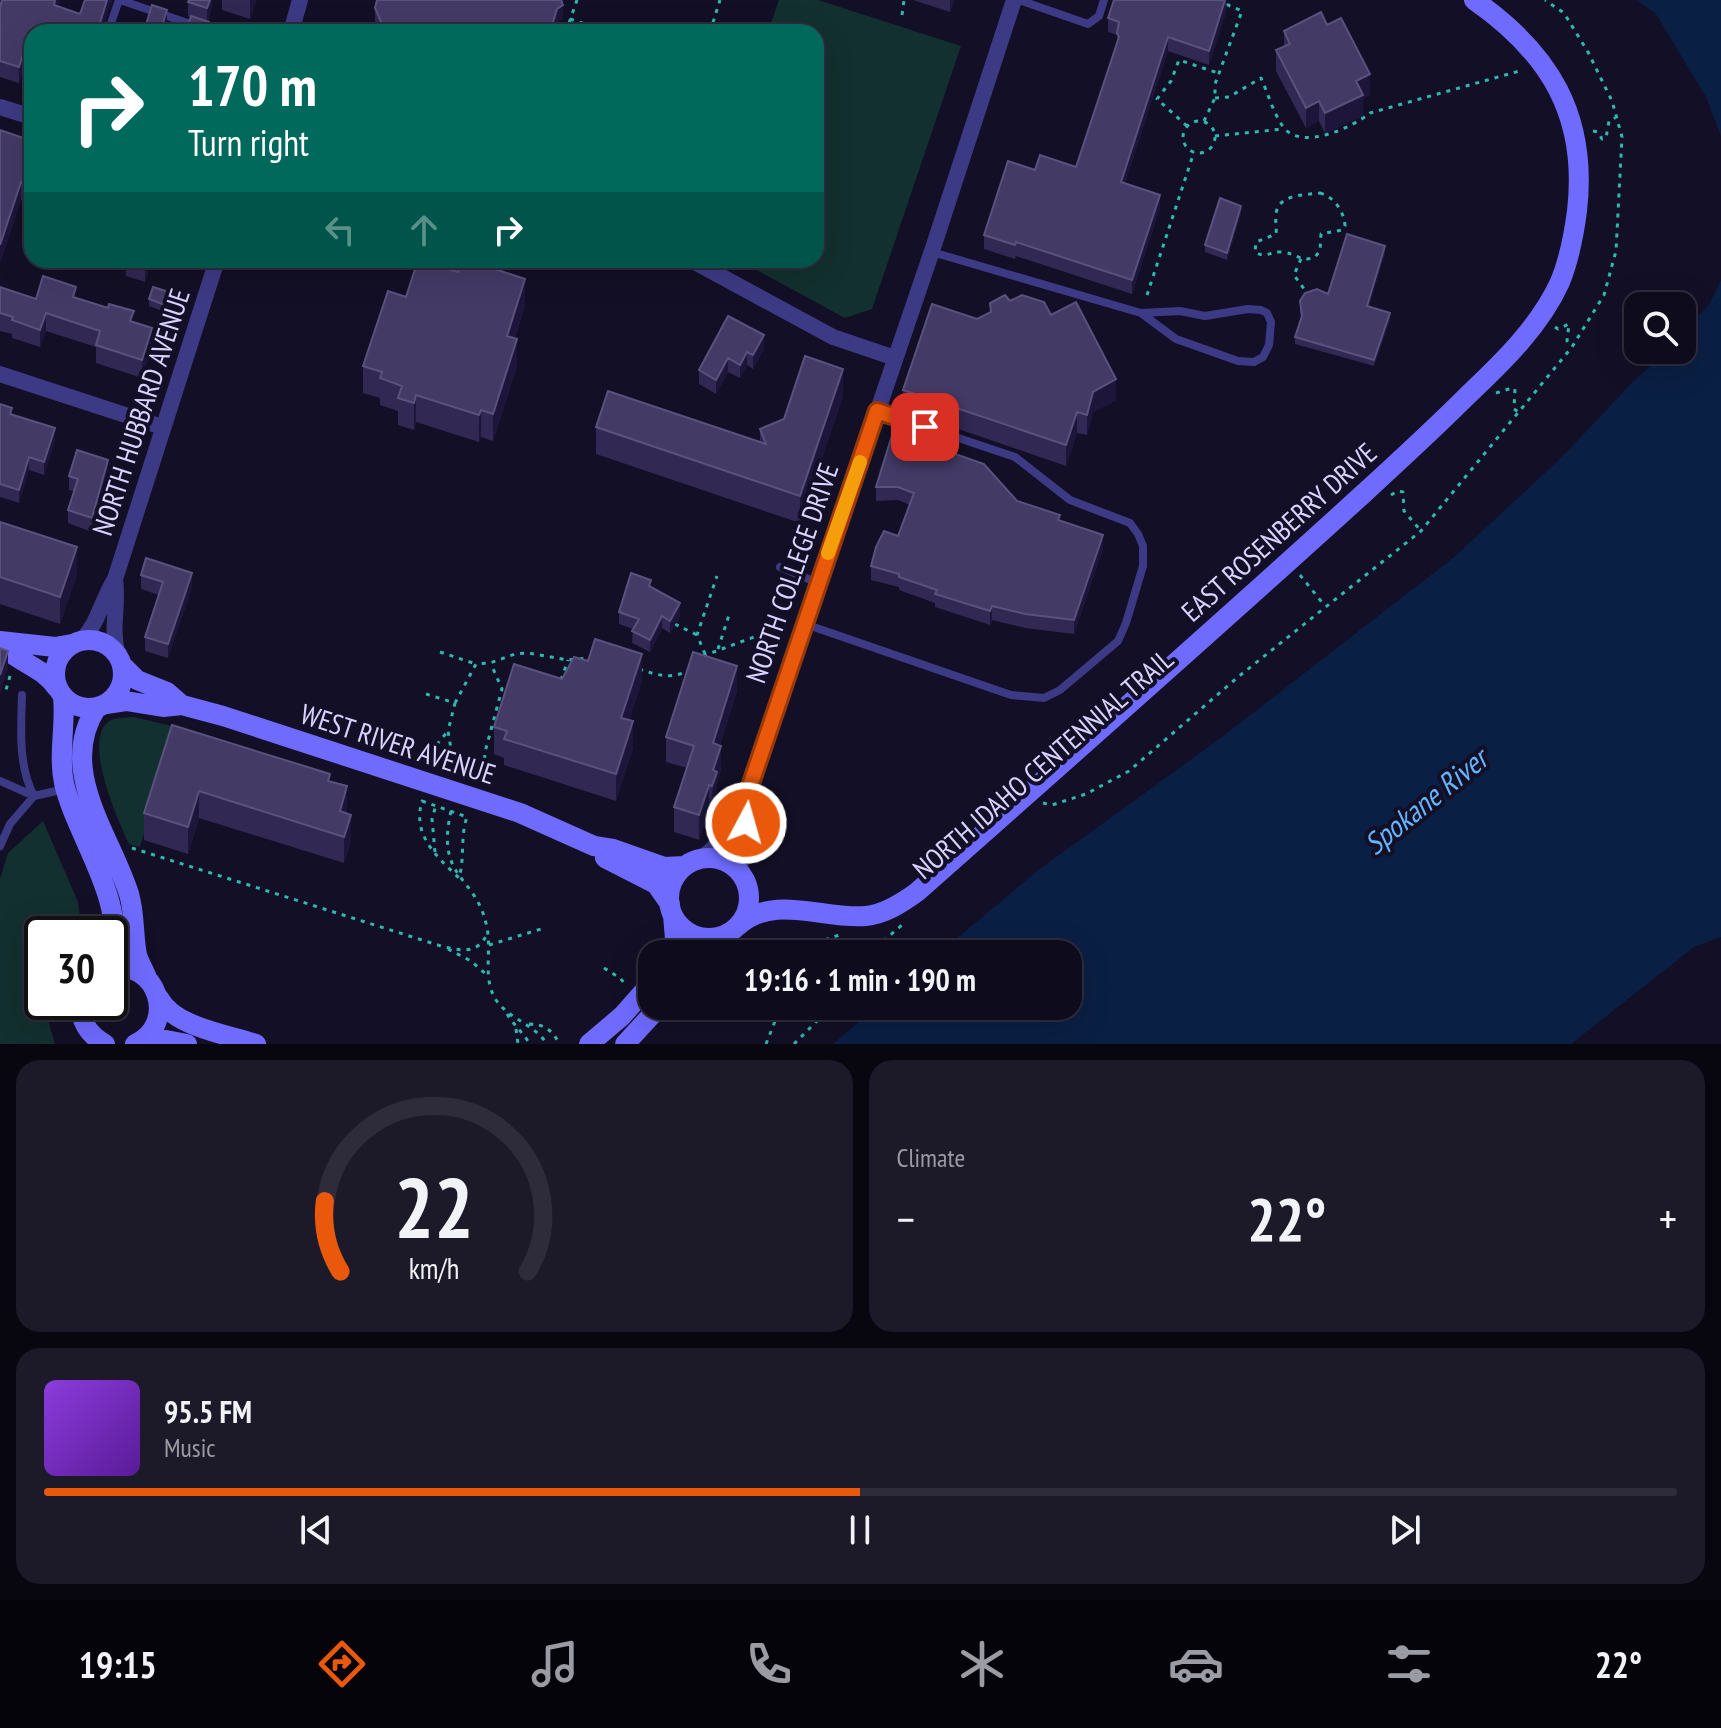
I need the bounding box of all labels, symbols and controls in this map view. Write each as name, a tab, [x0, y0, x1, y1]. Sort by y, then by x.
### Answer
text: 170 m	[188, 49, 317, 121]
icon: right	[56, 56, 160, 160]
text: Turn right	[188, 119, 309, 166]
icon: left	[318, 208, 362, 252]
icon: ahead	[402, 208, 446, 252]
icon: right	[486, 208, 530, 252]
street label: NORTH HUBBARD AVENUE	[83, 284, 198, 540]
map controls	[1624, 292, 1696, 364]
button: search	[1624, 292, 1696, 364]
pin	[891, 393, 959, 461]
icon: arrive	[903, 405, 947, 449]
street label: EAST ROSENBERRY DRIVE	[1173, 434, 1384, 629]
street label: NORTH COLLEGE DRIVE	[737, 458, 846, 688]
street label: NORTH IDAHO CENTENNIAL TRAIL	[905, 640, 1181, 887]
street label: WEST RIVER AVENUE	[296, 695, 500, 792]
water label: Spokane River	[1355, 737, 1498, 862]
position arrow	[704, 781, 788, 865]
speed limit sign: 30	[24, 916, 128, 1020]
text: 19:16 · 1 min · 190 m	[744, 960, 976, 999]
text: Climate	[897, 1141, 965, 1174]
text: 22	[394, 1153, 474, 1261]
text: 22°	[1247, 1180, 1326, 1258]
text: −	[897, 1190, 915, 1247]
text: +	[1659, 1190, 1677, 1247]
text: km/h	[409, 1250, 460, 1287]
text: 95.5 FM	[164, 1392, 252, 1431]
text: Music	[164, 1431, 216, 1464]
icon: previous	[294, 1508, 338, 1552]
icon: pause	[838, 1508, 882, 1552]
icon: next	[1383, 1508, 1427, 1552]
icon: directions	[314, 1636, 370, 1692]
icon: music	[527, 1636, 583, 1692]
icon: phone	[741, 1636, 797, 1692]
icon: climate	[954, 1636, 1010, 1692]
icon: car	[1168, 1636, 1224, 1692]
icon: filters	[1381, 1636, 1437, 1692]
text: 19:15	[79, 1641, 157, 1688]
text: 22°	[1595, 1641, 1642, 1688]

